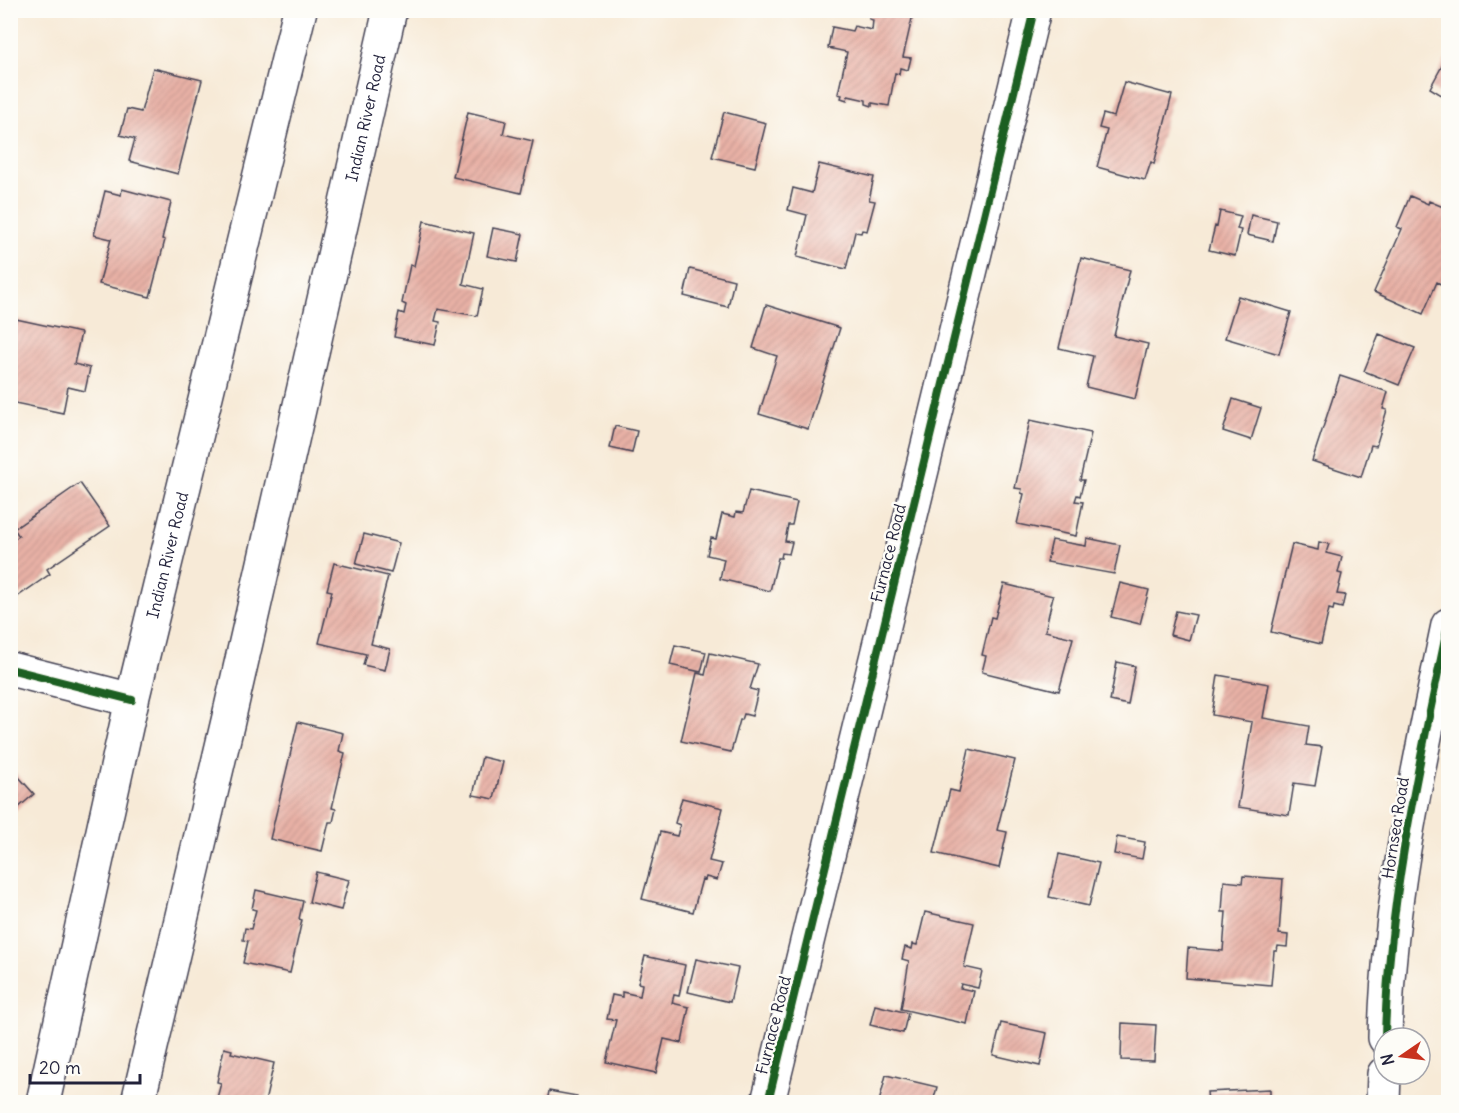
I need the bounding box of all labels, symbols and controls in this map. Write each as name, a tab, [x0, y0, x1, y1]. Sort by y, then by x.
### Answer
street label: Indian River Road	[341, 53, 390, 183]
street label: Indian River Road	[142, 490, 192, 620]
street label: Furnace Road	[866, 502, 910, 604]
street label: Hornsea Road	[1377, 776, 1413, 880]
street label: Furnace Road	[751, 974, 795, 1076]
north arrow	[1372, 1026, 1432, 1086]
scale bar	[30, 1047, 140, 1085]
text: N	[1376, 1052, 1398, 1067]
text: 20 m	[39, 1056, 81, 1079]

